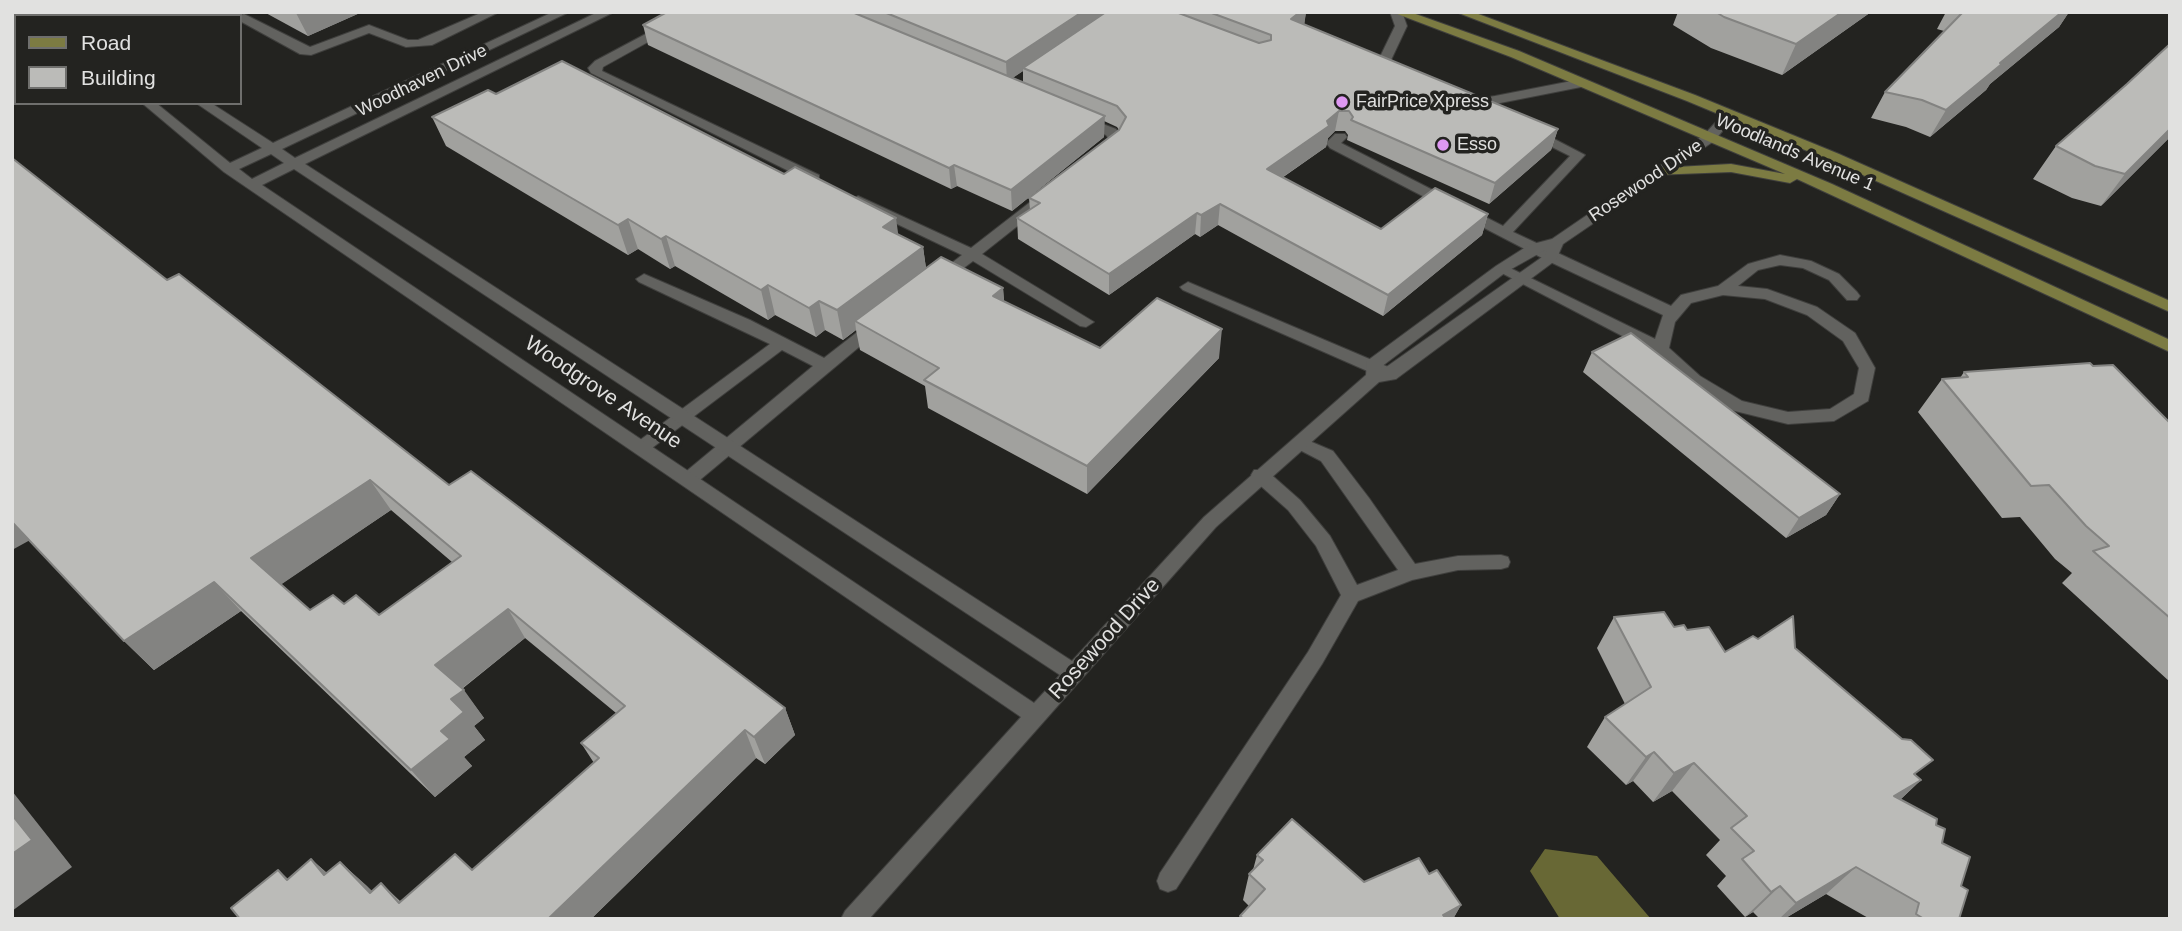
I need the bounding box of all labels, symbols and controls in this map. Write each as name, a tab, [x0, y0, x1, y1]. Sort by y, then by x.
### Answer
legend	[14, 14, 242, 105]
text: Road	[81, 31, 131, 54]
street label: Woodhaven Drive	[353, 40, 491, 122]
text: Building	[81, 66, 156, 89]
place label: FairPrice Xpress	[1356, 91, 1489, 113]
marker: FairPrice Xpress	[1334, 94, 1350, 110]
street label: Woodlands Avenue 1	[1712, 110, 1878, 196]
place label: Esso	[1457, 134, 1497, 156]
street label: Rosewood Drive	[1585, 135, 1707, 227]
marker: Esso	[1435, 137, 1451, 153]
street label: Woodgrove Avenue	[520, 331, 686, 455]
street label: Rosewood Drive	[1044, 573, 1166, 705]

